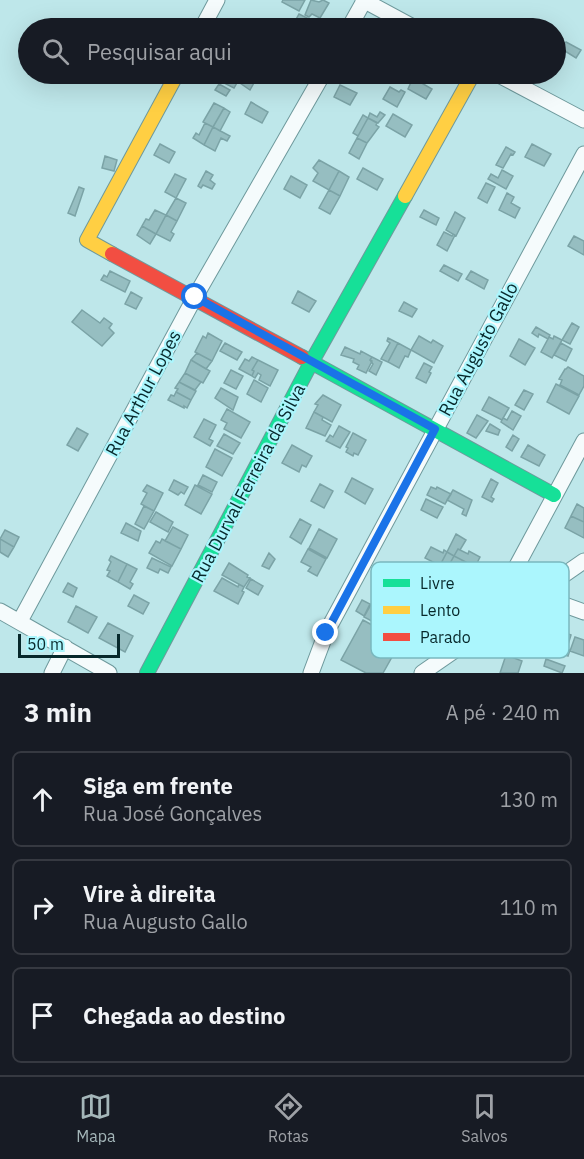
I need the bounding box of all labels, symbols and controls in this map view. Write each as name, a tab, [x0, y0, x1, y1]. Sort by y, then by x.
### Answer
search box	[18, 18, 566, 84]
icon: search	[39, 35, 72, 68]
text: Pesquisar aqui	[87, 37, 232, 66]
street label: Rua Augusto Gallo	[433, 278, 523, 420]
route start	[181, 283, 207, 309]
street label: Rua Arthur Lopes	[100, 326, 186, 460]
street label: Rua Durval Ferreira da Silva	[186, 379, 310, 586]
legend	[371, 562, 569, 658]
text: Livre	[420, 573, 455, 593]
text: Lento	[420, 600, 460, 620]
route end	[312, 619, 338, 645]
text: Parado	[420, 627, 471, 647]
scale bar	[18, 631, 120, 658]
text: 50 m	[27, 634, 64, 654]
text: 3 min	[24, 695, 92, 729]
text: A pé · 240 m	[446, 699, 560, 726]
text: Siga em frente	[83, 771, 233, 800]
icon: ahead	[26, 783, 59, 816]
text: 130 m	[500, 786, 558, 813]
text: Rua José Gonçalves	[83, 800, 262, 827]
text: Vire à direita	[83, 879, 216, 908]
icon: right	[26, 891, 59, 924]
text: 110 m	[500, 894, 558, 921]
text: Rua Augusto Gallo	[83, 908, 248, 935]
icon: arrive	[26, 999, 59, 1032]
text: Chegada ao destino	[83, 1001, 286, 1030]
tab: Mapa	[76, 1090, 116, 1146]
tab: Rotas	[268, 1090, 309, 1146]
tab: Salvos	[461, 1090, 508, 1146]

